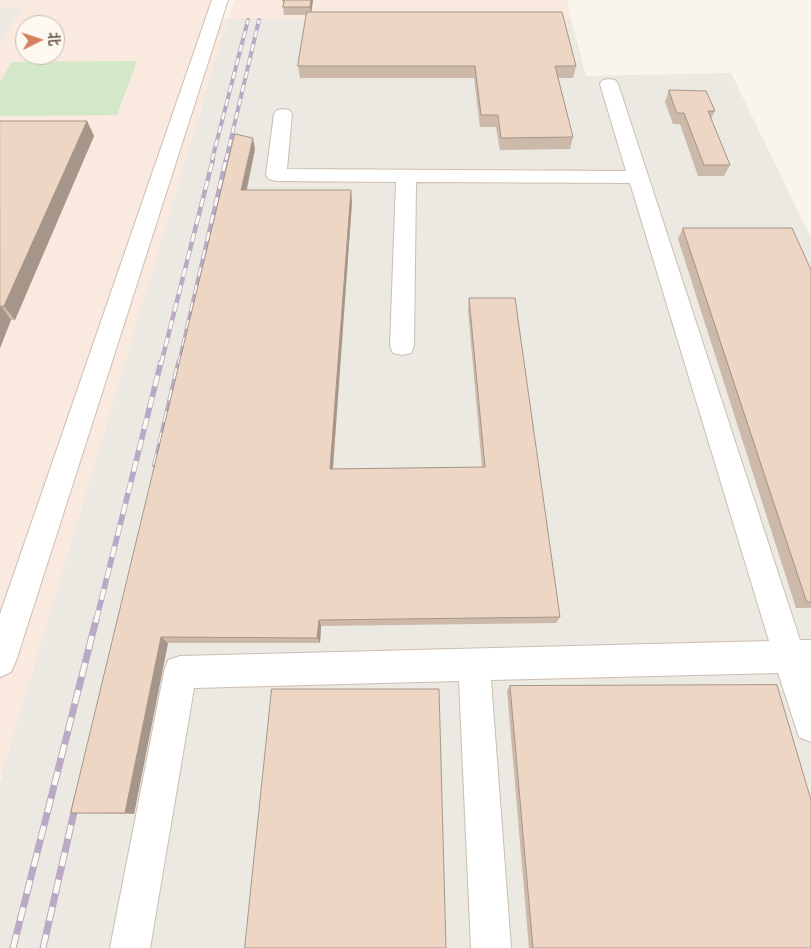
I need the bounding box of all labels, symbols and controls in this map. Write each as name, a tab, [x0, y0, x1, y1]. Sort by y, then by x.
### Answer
north arrow	[15, 15, 65, 65]
text: 北	[45, 31, 62, 47]

